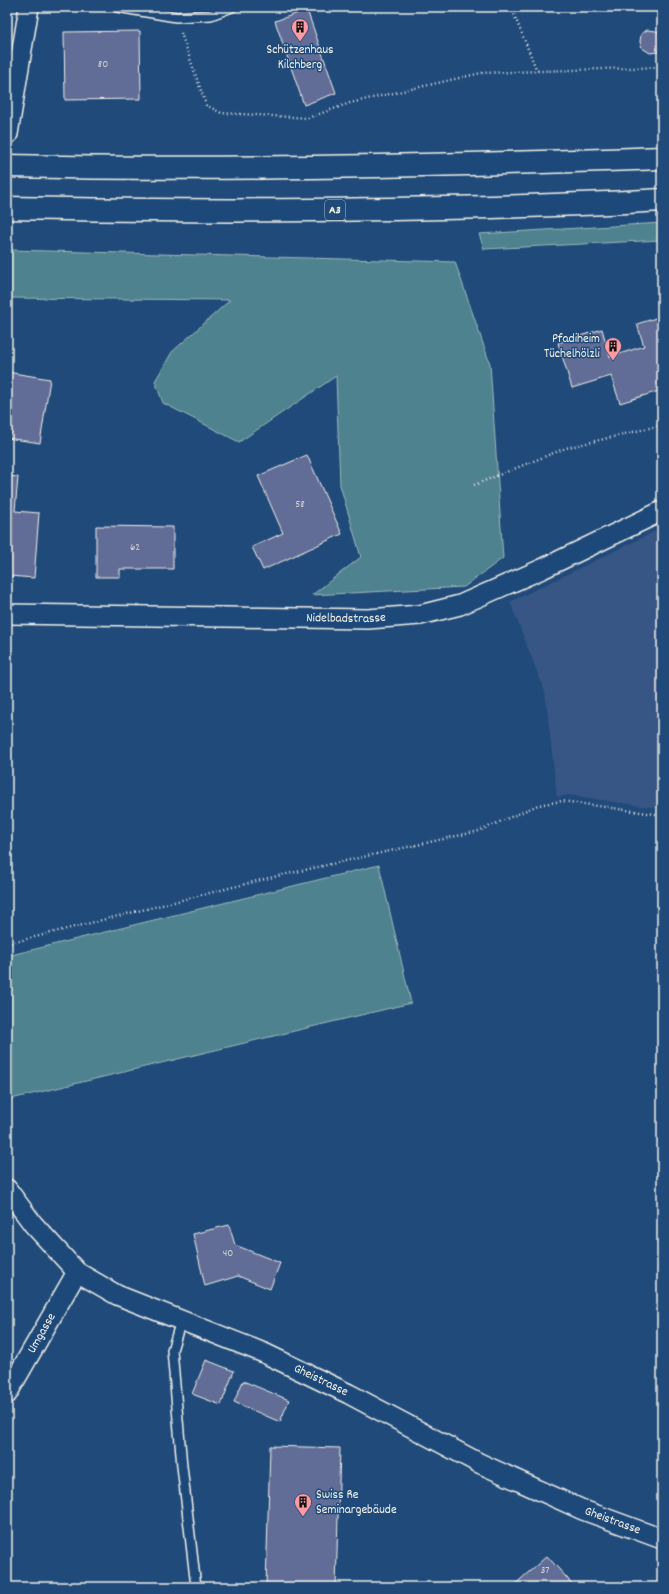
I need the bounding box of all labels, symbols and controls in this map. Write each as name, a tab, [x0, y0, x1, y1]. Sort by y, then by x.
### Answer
building icon: Schützenhaus Kilchberg	[290, 17, 310, 42]
place label: Schützenhaus Kilchberg	[266, 41, 334, 75]
house number: 80	[98, 57, 108, 73]
road number: A3	[325, 200, 345, 220]
place label: Pfadiheim Tüchelhölzli	[544, 330, 601, 364]
building icon: Pfadiheim Tüchelhölzli	[603, 336, 623, 361]
house number: 58	[295, 497, 305, 513]
house number: 62	[130, 540, 140, 556]
street label: Nidelbadstrasse	[306, 608, 387, 629]
house number: 40	[223, 1246, 233, 1262]
street label: Umgasse	[23, 1309, 61, 1357]
street label: Gheistrasse	[290, 1359, 352, 1402]
place label: Swiss Re Seminargebäude	[316, 1486, 397, 1520]
building icon: Swiss Re Seminargebäude	[293, 1492, 313, 1517]
street label: Gheistrasse	[582, 1502, 644, 1540]
house number: 37	[540, 1563, 550, 1579]

